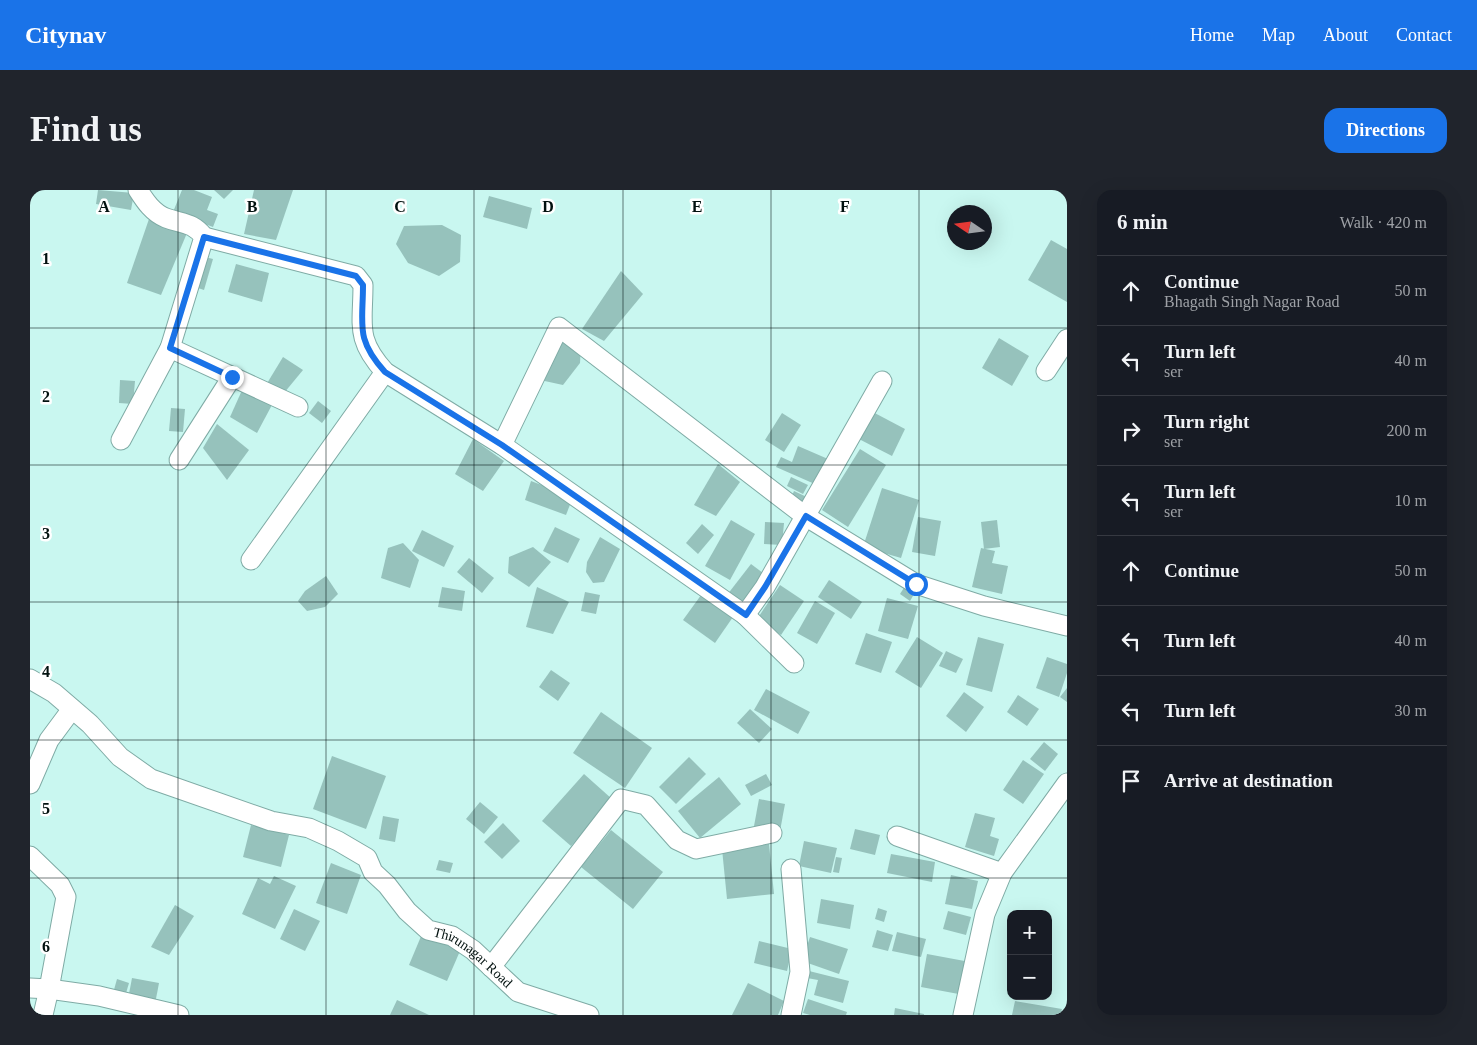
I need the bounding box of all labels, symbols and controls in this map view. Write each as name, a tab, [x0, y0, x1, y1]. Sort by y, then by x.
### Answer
text: Citynav	[25, 22, 106, 48]
text: Home	[1190, 25, 1234, 45]
text: Map	[1262, 25, 1295, 45]
text: About	[1323, 25, 1368, 45]
text: Contact	[1396, 25, 1452, 45]
button: Directions	[1324, 108, 1447, 153]
text: Find us	[30, 110, 142, 149]
text: A	[98, 198, 110, 215]
text: B	[247, 198, 258, 215]
text: C	[394, 198, 406, 215]
text: D	[542, 198, 554, 215]
text: E	[692, 198, 702, 215]
text: F	[840, 198, 850, 215]
north arrow	[947, 205, 992, 250]
text: 6 min	[1117, 210, 1168, 234]
text: Walk · 420 m	[1340, 214, 1427, 231]
text: 1	[42, 250, 50, 267]
text: Continue	[1164, 271, 1239, 292]
icon: ahead	[1117, 277, 1145, 305]
text: 50 m	[1395, 282, 1427, 299]
text: Bhagath Singh Nagar Road	[1164, 293, 1340, 310]
text: Turn left	[1164, 341, 1236, 362]
icon: left	[1117, 347, 1145, 375]
text: 40 m	[1395, 352, 1427, 369]
text: ser	[1164, 363, 1183, 380]
route end	[221, 366, 244, 389]
text: 2	[42, 388, 50, 405]
text: Turn right	[1164, 411, 1249, 432]
icon: right	[1117, 417, 1145, 445]
text: 200 m	[1387, 422, 1427, 439]
text: ser	[1164, 433, 1183, 450]
text: Turn left	[1164, 481, 1236, 502]
icon: left	[1117, 487, 1145, 515]
text: 10 m	[1395, 492, 1427, 509]
text: ser	[1164, 503, 1183, 520]
text: 3	[42, 525, 50, 542]
icon: ahead	[1117, 557, 1145, 585]
text: Continue	[1164, 560, 1239, 581]
text: 50 m	[1395, 562, 1427, 579]
route start	[905, 573, 928, 596]
icon: left	[1117, 627, 1145, 655]
text: Turn left	[1164, 630, 1236, 651]
text: 40 m	[1395, 632, 1427, 649]
text: 4	[42, 663, 50, 680]
icon: left	[1117, 697, 1145, 725]
text: Turn left	[1164, 700, 1236, 721]
text: 30 m	[1395, 702, 1427, 719]
icon: arrive	[1117, 767, 1145, 795]
text: Arrive at destination	[1164, 770, 1333, 791]
text: 5	[42, 800, 50, 817]
map controls	[1007, 910, 1052, 1000]
button: +	[1007, 910, 1052, 955]
street label: Thirunagar Road	[432, 924, 516, 990]
text: 6	[42, 938, 50, 955]
button: −	[1007, 955, 1052, 1000]

